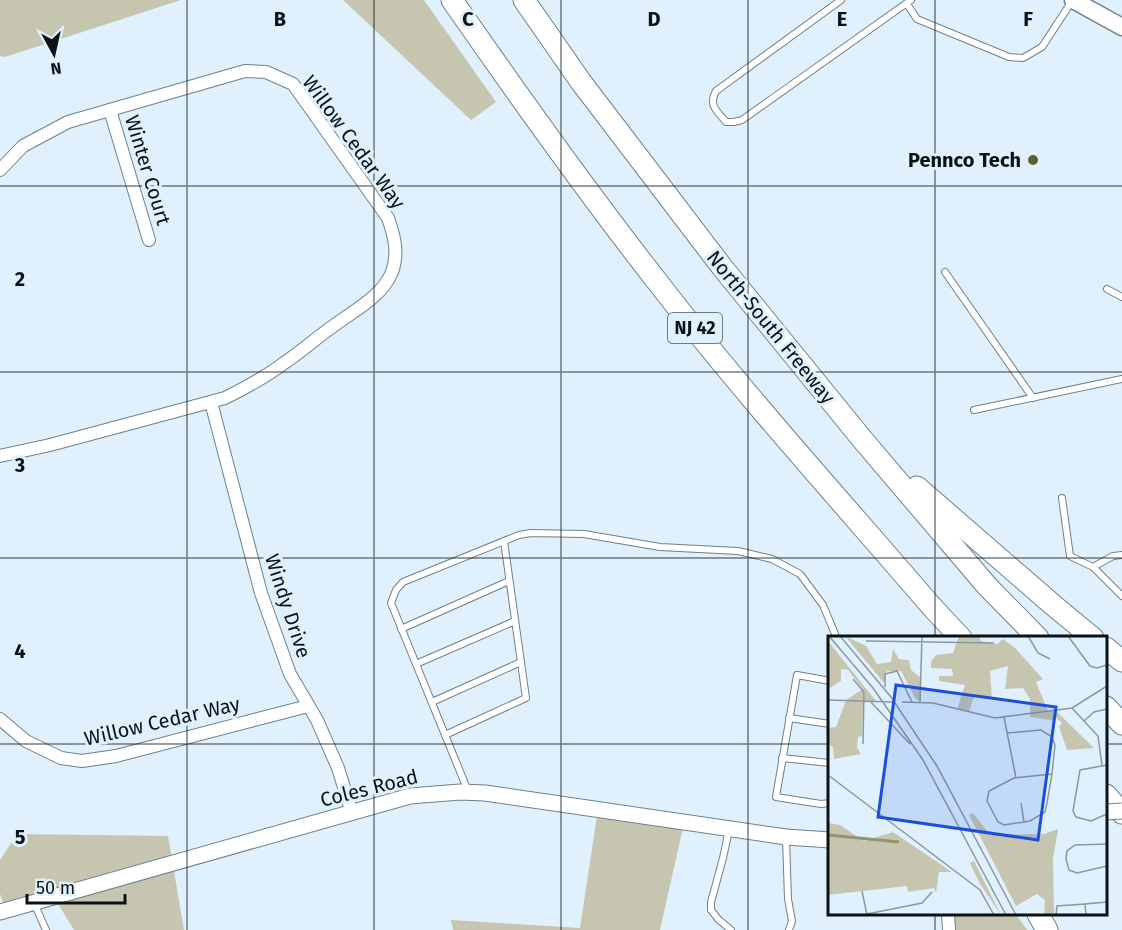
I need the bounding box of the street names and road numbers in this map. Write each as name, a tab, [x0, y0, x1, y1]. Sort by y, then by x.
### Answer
street label: Willow Cedar Way	[298, 71, 411, 213]
street label: Winter Court	[120, 112, 176, 229]
street label: North-South Freeway	[702, 246, 840, 409]
road number: NJ 42	[668, 313, 722, 343]
street label: Windy Drive	[260, 551, 316, 661]
street label: Willow Cedar Way	[82, 691, 242, 751]
street label: Coles Road	[318, 764, 420, 812]

